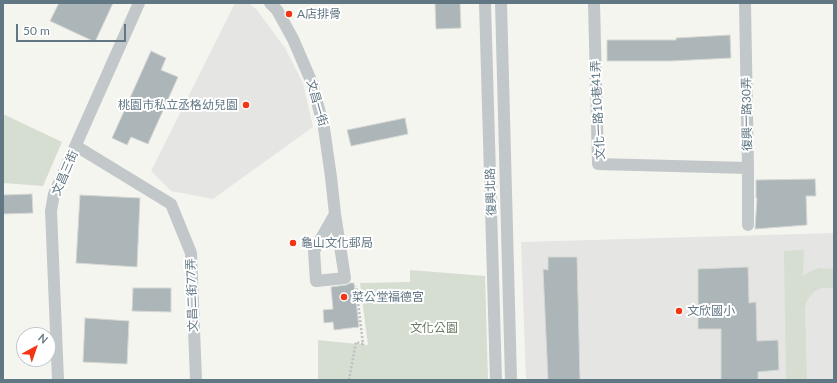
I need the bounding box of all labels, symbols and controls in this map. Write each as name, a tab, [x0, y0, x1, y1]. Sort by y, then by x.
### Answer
place label: A店排骨	[297, 7, 341, 21]
marker: A店排骨	[284, 9, 294, 19]
scale bar	[18, 16, 128, 42]
text: 50 m	[23, 23, 50, 38]
street label: 文化一路10巷41弄	[588, 60, 608, 160]
street label: 復興一路30弄	[739, 77, 755, 151]
street label: 文昌一街	[303, 78, 331, 128]
place label: 桃園市私立丞格幼兒園	[118, 98, 238, 112]
marker: 桃園市私立丞格幼兒園	[241, 100, 251, 110]
street label: 文昌三街	[49, 148, 81, 198]
street label: 復興北路	[483, 168, 499, 216]
place label: 龜山文化郵局	[301, 236, 373, 250]
marker: 龜山文化郵局	[288, 238, 298, 248]
street label: 文昌二街77弄	[184, 258, 200, 332]
place label: 菜公堂福德宮	[352, 290, 424, 304]
marker: 菜公堂福德宮	[339, 292, 349, 302]
place label: 文欣國小	[687, 304, 735, 318]
marker: 文欣國小	[674, 306, 684, 316]
park label: 文化公園	[410, 321, 458, 335]
north arrow	[16, 327, 56, 367]
text: N	[36, 330, 51, 346]

